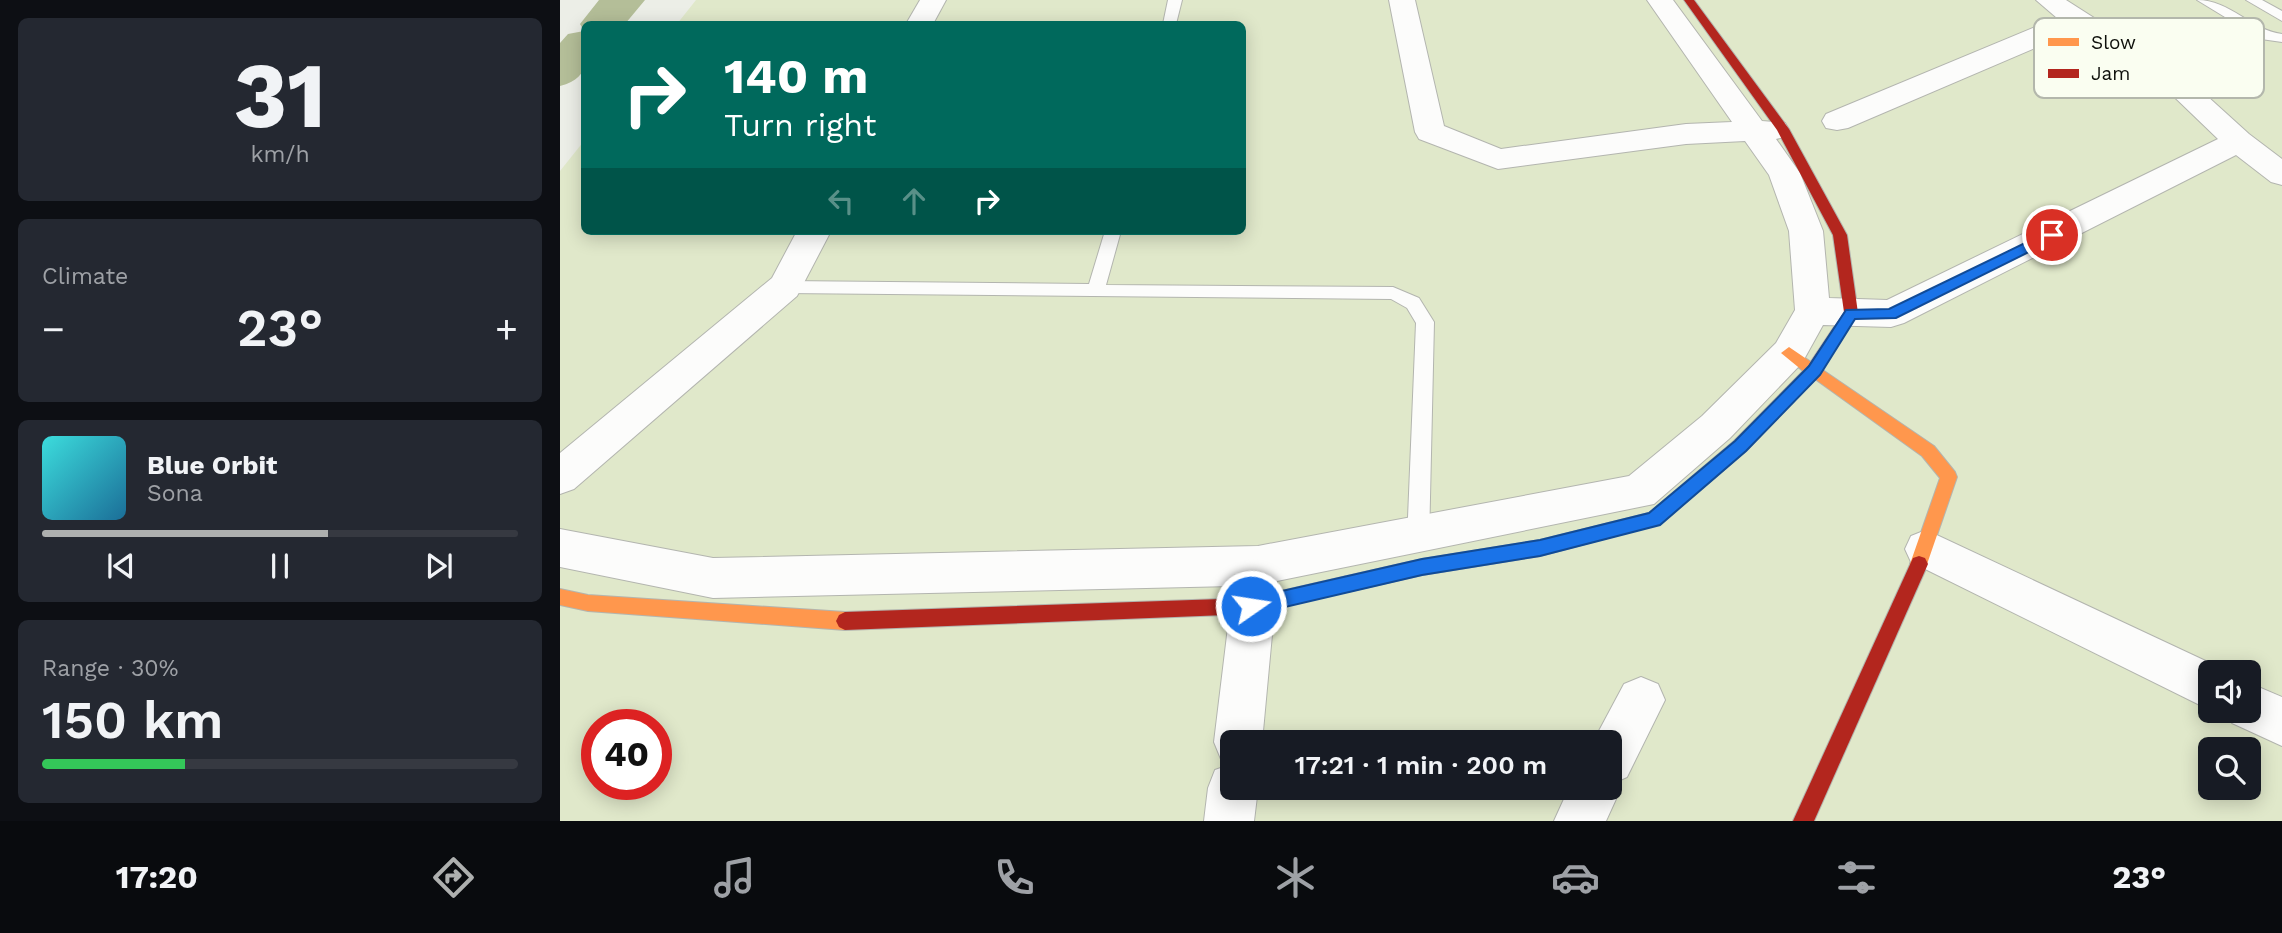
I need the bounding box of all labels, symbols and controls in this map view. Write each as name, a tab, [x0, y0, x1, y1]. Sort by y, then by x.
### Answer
legend	[2034, 18, 2264, 98]
text: Slow	[2091, 31, 2136, 54]
text: 31	[233, 42, 327, 149]
text: 140 m	[724, 47, 868, 105]
icon: right	[609, 49, 700, 140]
text: Jam	[2091, 62, 2130, 85]
text: Turn right	[724, 106, 876, 144]
text: km/h	[250, 141, 310, 168]
icon: left	[822, 182, 860, 220]
icon: ahead	[895, 182, 933, 220]
icon: right	[968, 182, 1006, 220]
pin	[2022, 205, 2082, 265]
icon: arrive	[2033, 216, 2071, 254]
text: Climate	[42, 263, 128, 290]
text: 23°	[237, 298, 323, 359]
text: −	[42, 307, 65, 351]
text: +	[495, 307, 518, 351]
text: Blue Orbit	[147, 450, 277, 480]
text: Sona	[147, 480, 203, 507]
icon: previous	[102, 547, 140, 585]
icon: pause	[261, 547, 299, 585]
icon: next	[420, 547, 458, 585]
position arrow	[1214, 569, 1288, 643]
text: Range · 30%	[42, 655, 178, 682]
map controls	[2198, 660, 2261, 800]
button: sound	[2198, 660, 2261, 723]
text: 150 km	[42, 690, 223, 751]
speed limit sign: 40	[581, 709, 672, 800]
button: search	[2198, 737, 2261, 800]
text: 17:21 · 1 min · 200 m	[1295, 750, 1547, 780]
icon: directions	[429, 853, 478, 902]
icon: music	[710, 853, 759, 902]
icon: phone	[990, 853, 1039, 902]
icon: climate	[1271, 853, 1320, 902]
icon: car	[1551, 853, 1600, 902]
icon: filters	[1832, 853, 1881, 902]
text: 17:20	[116, 858, 198, 896]
text: 23°	[2112, 858, 2166, 896]

